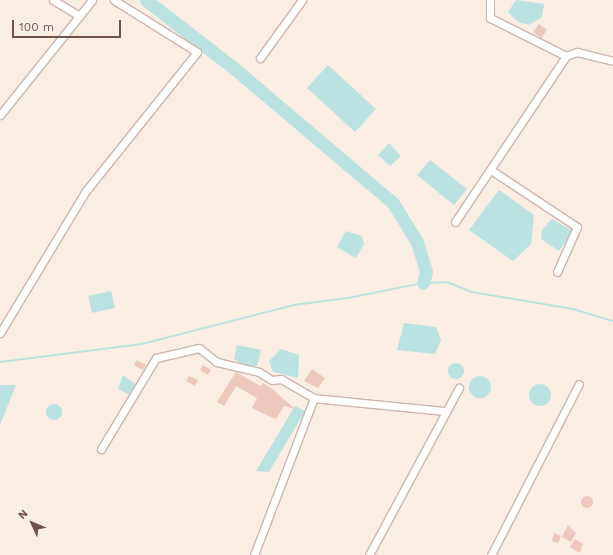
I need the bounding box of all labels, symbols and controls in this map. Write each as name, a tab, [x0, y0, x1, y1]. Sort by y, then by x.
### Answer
scale bar	[14, 12, 123, 38]
text: 100 m	[19, 20, 54, 34]
north arrow	[12, 503, 52, 543]
text: N	[15, 507, 31, 522]

